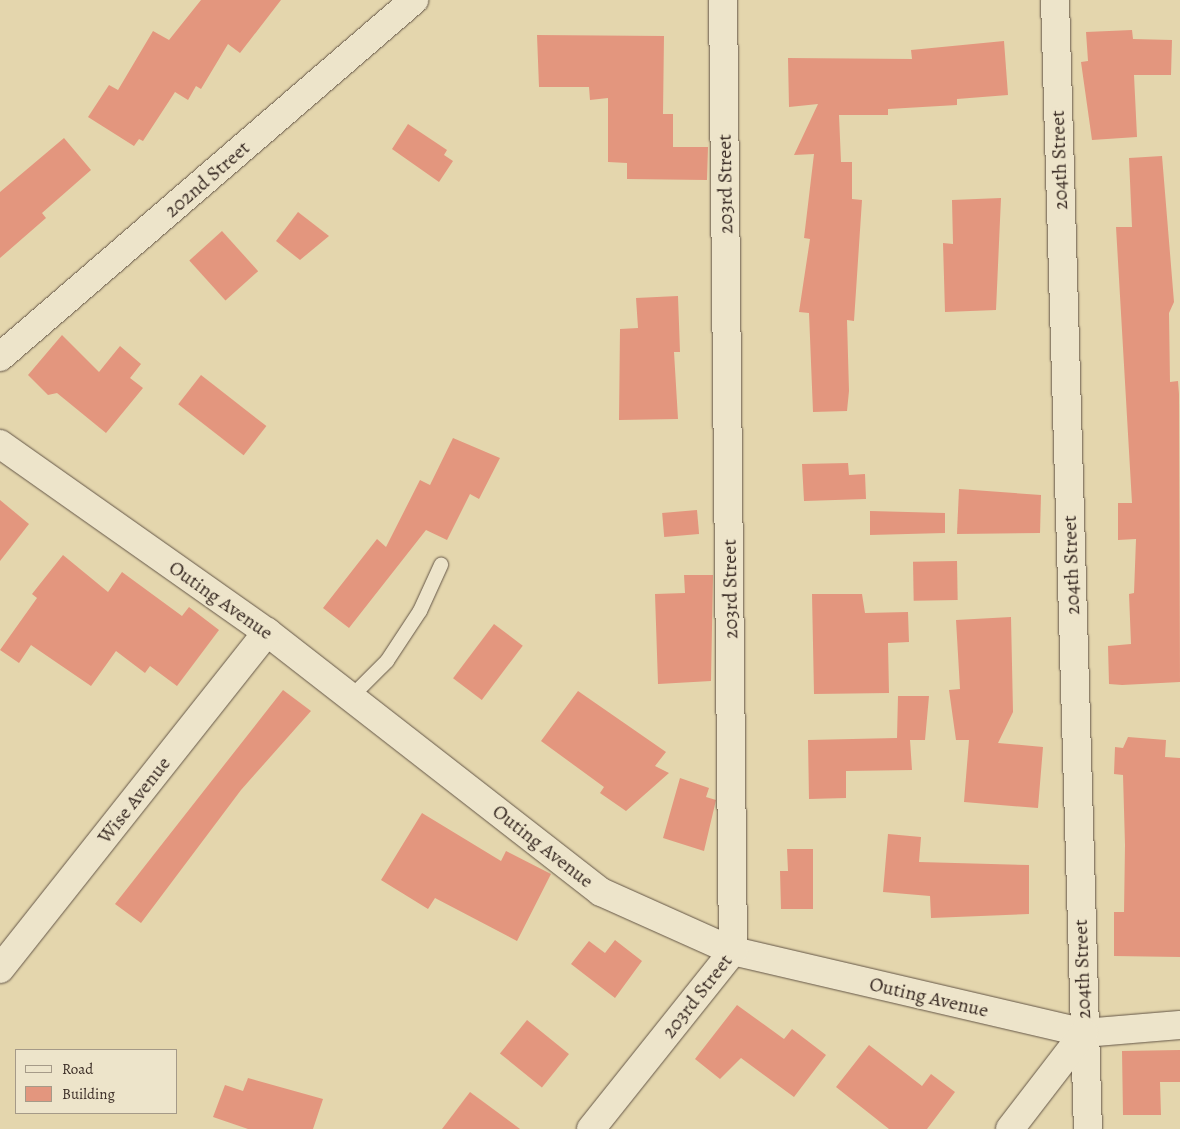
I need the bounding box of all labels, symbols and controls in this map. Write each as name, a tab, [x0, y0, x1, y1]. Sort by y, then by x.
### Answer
street label: 204th Street	[1045, 110, 1073, 210]
street label: 203rd Street	[712, 134, 738, 234]
street label: 202nd Street	[160, 136, 254, 222]
street label: 204th Street	[1057, 515, 1085, 615]
street label: 203rd Street	[717, 539, 743, 639]
street label: Outing Avenue	[164, 555, 278, 645]
street label: Wise Avenue	[93, 752, 175, 848]
street label: Outing Avenue	[488, 799, 598, 893]
street label: 204th Street	[1068, 919, 1096, 1019]
street label: 203rd Street	[657, 949, 737, 1043]
street label: Outing Avenue	[867, 972, 991, 1022]
legend	[15, 1049, 178, 1114]
text: Road	[62, 1059, 93, 1079]
text: Building	[62, 1084, 115, 1104]

